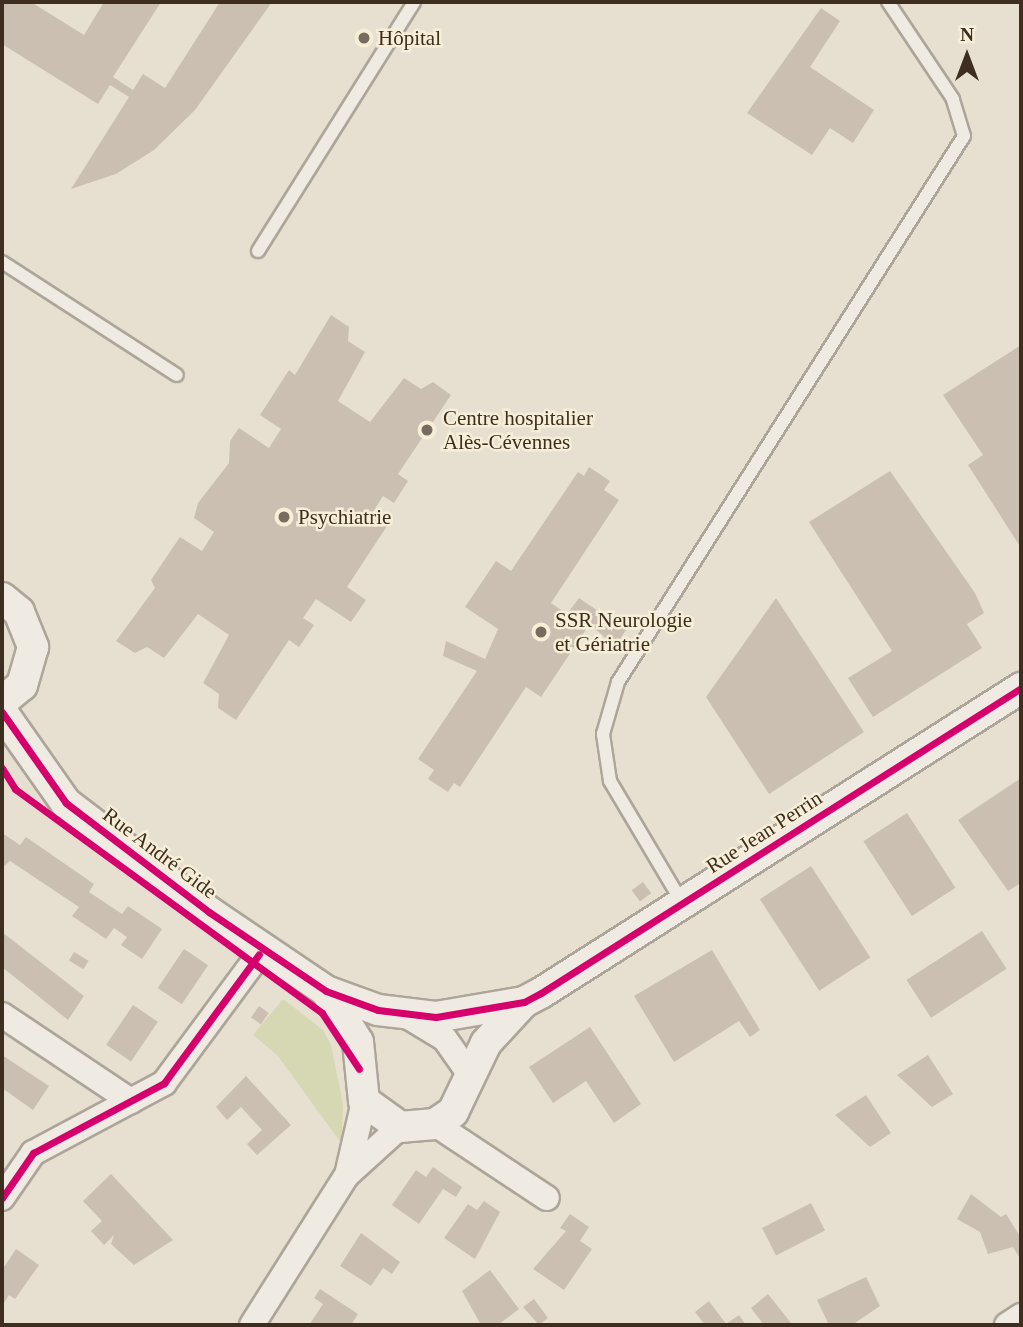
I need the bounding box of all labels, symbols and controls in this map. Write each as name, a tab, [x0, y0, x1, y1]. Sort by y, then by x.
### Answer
north arrow	[932, 21, 1002, 91]
text: N	[960, 24, 974, 45]
place label: Hôpital	[378, 25, 441, 51]
marker: Hôpital	[356, 30, 372, 46]
place label: Centre hospitalier Alès-Cévennes	[443, 405, 593, 455]
marker: Centre hospitalier Alès-Cévennes	[417, 420, 437, 440]
place label: Psychiatrie	[298, 504, 391, 530]
marker: Psychiatrie	[276, 509, 292, 525]
place label: SSR Neurologie et Gériatrie	[555, 607, 692, 657]
marker: SSR Neurologie et Gériatrie	[533, 624, 549, 640]
street label: Rue Jean Perrin	[701, 785, 827, 879]
street label: Rue André Gide	[97, 802, 223, 904]

